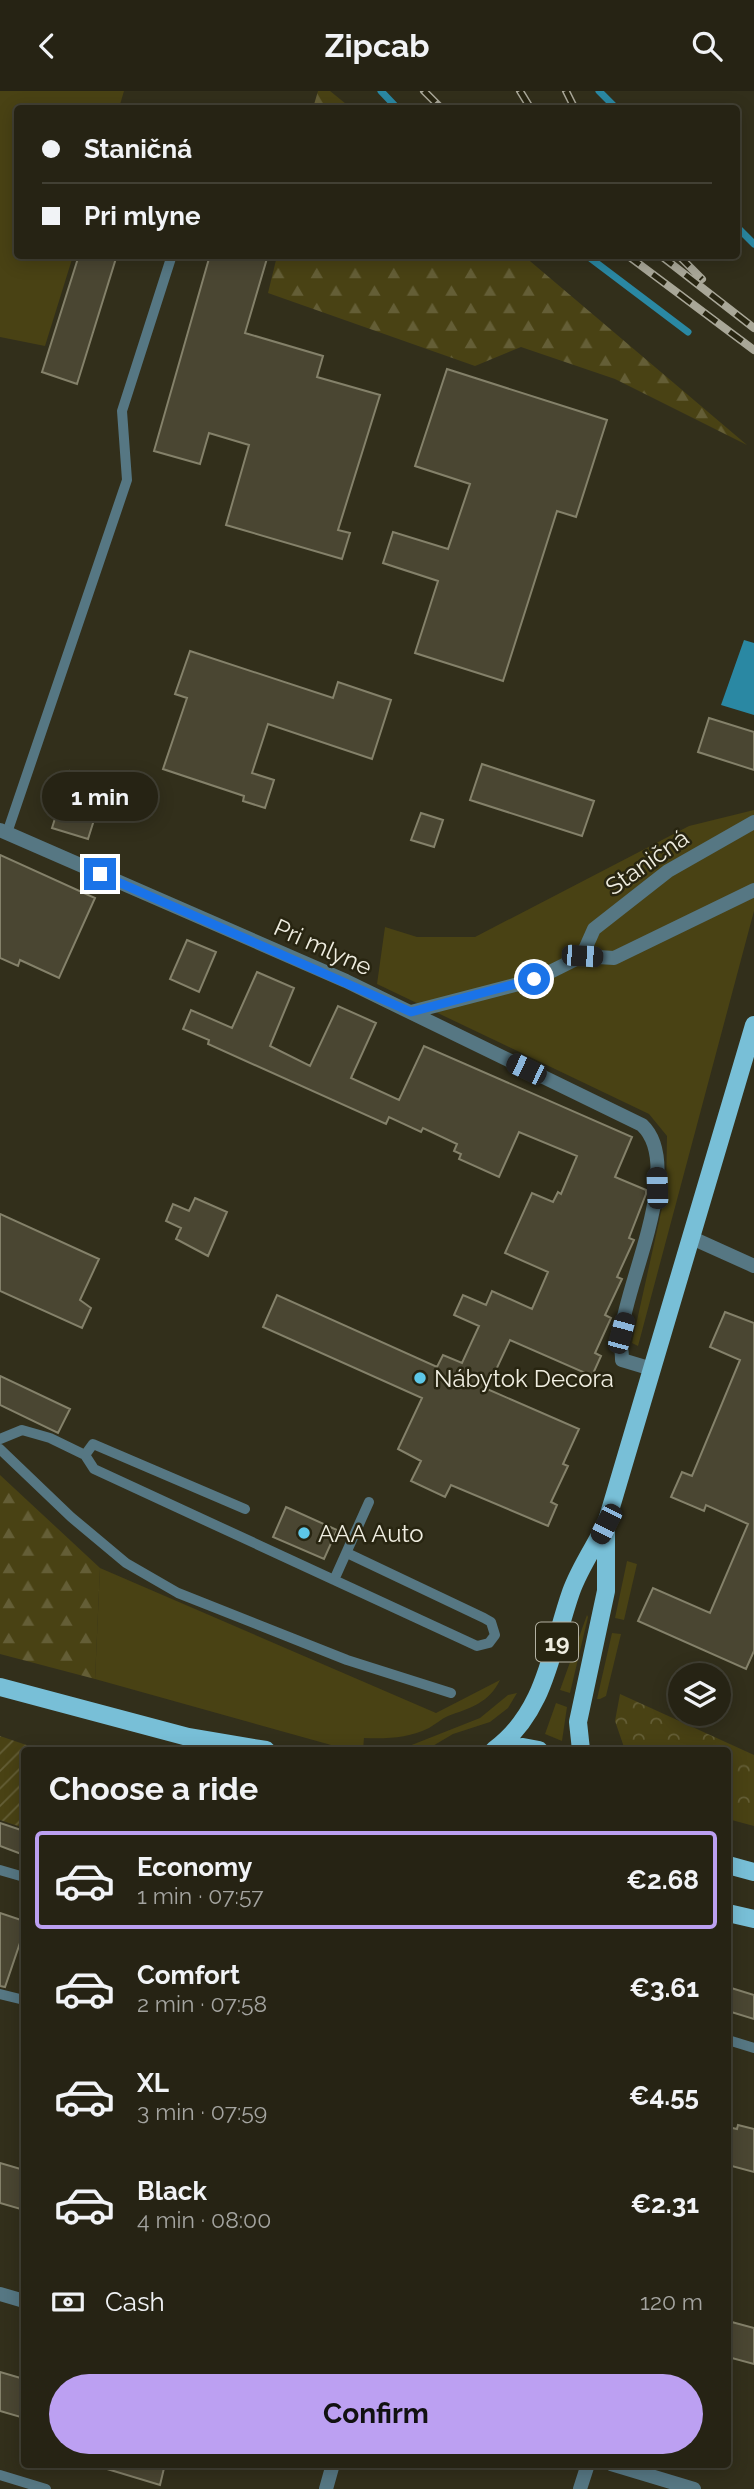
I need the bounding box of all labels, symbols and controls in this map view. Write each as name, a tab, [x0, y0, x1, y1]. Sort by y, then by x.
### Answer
icon: back	[28, 27, 66, 65]
text: Zipcab	[324, 27, 430, 64]
icon: search	[688, 27, 726, 65]
text: Staničná	[84, 134, 192, 164]
text: Pri mlyne	[84, 201, 201, 231]
callout: 1 min	[42, 773, 158, 821]
text: 1 min	[71, 783, 129, 810]
street label: Staničná	[600, 823, 694, 901]
route end	[84, 858, 116, 890]
street label: Pri mlyne	[270, 913, 376, 981]
car	[561, 944, 604, 968]
route start	[518, 963, 550, 995]
car	[503, 1050, 550, 1088]
car	[646, 1167, 669, 1209]
car	[606, 1310, 637, 1356]
place label: Nábytok Decora	[434, 1364, 614, 1393]
marker: Nábytok Decora	[412, 1370, 428, 1386]
car	[588, 1501, 625, 1547]
place label: AAA Auto	[318, 1519, 424, 1548]
marker: AAA Auto	[296, 1525, 312, 1541]
road number: 19	[536, 1623, 578, 1661]
map controls	[668, 1663, 731, 1726]
button: layers	[668, 1663, 731, 1726]
text: Choose a ride	[49, 1770, 258, 1807]
icon: car	[53, 1849, 116, 1912]
text: Economy	[137, 1852, 252, 1882]
text: €2.68	[626, 1865, 699, 1895]
text: 1 min · 07:57	[137, 1882, 264, 1909]
icon: car	[53, 1957, 116, 2020]
text: Comfort	[137, 1960, 240, 1990]
text: €3.61	[629, 1973, 699, 2003]
text: 2 min · 07:58	[137, 1990, 267, 2017]
icon: car	[53, 2065, 116, 2128]
text: XL	[137, 2068, 169, 2098]
text: €4.55	[629, 2081, 699, 2111]
text: 3 min · 07:59	[137, 2098, 267, 2125]
icon: car	[53, 2173, 116, 2236]
text: Black	[137, 2176, 207, 2206]
text: €2.31	[630, 2189, 699, 2219]
text: 4 min · 08:00	[137, 2206, 271, 2233]
icon: cash	[49, 2283, 87, 2321]
text: Cash	[105, 2287, 165, 2317]
text: 120 m	[640, 2288, 703, 2315]
button: Confirm	[49, 2374, 703, 2454]

